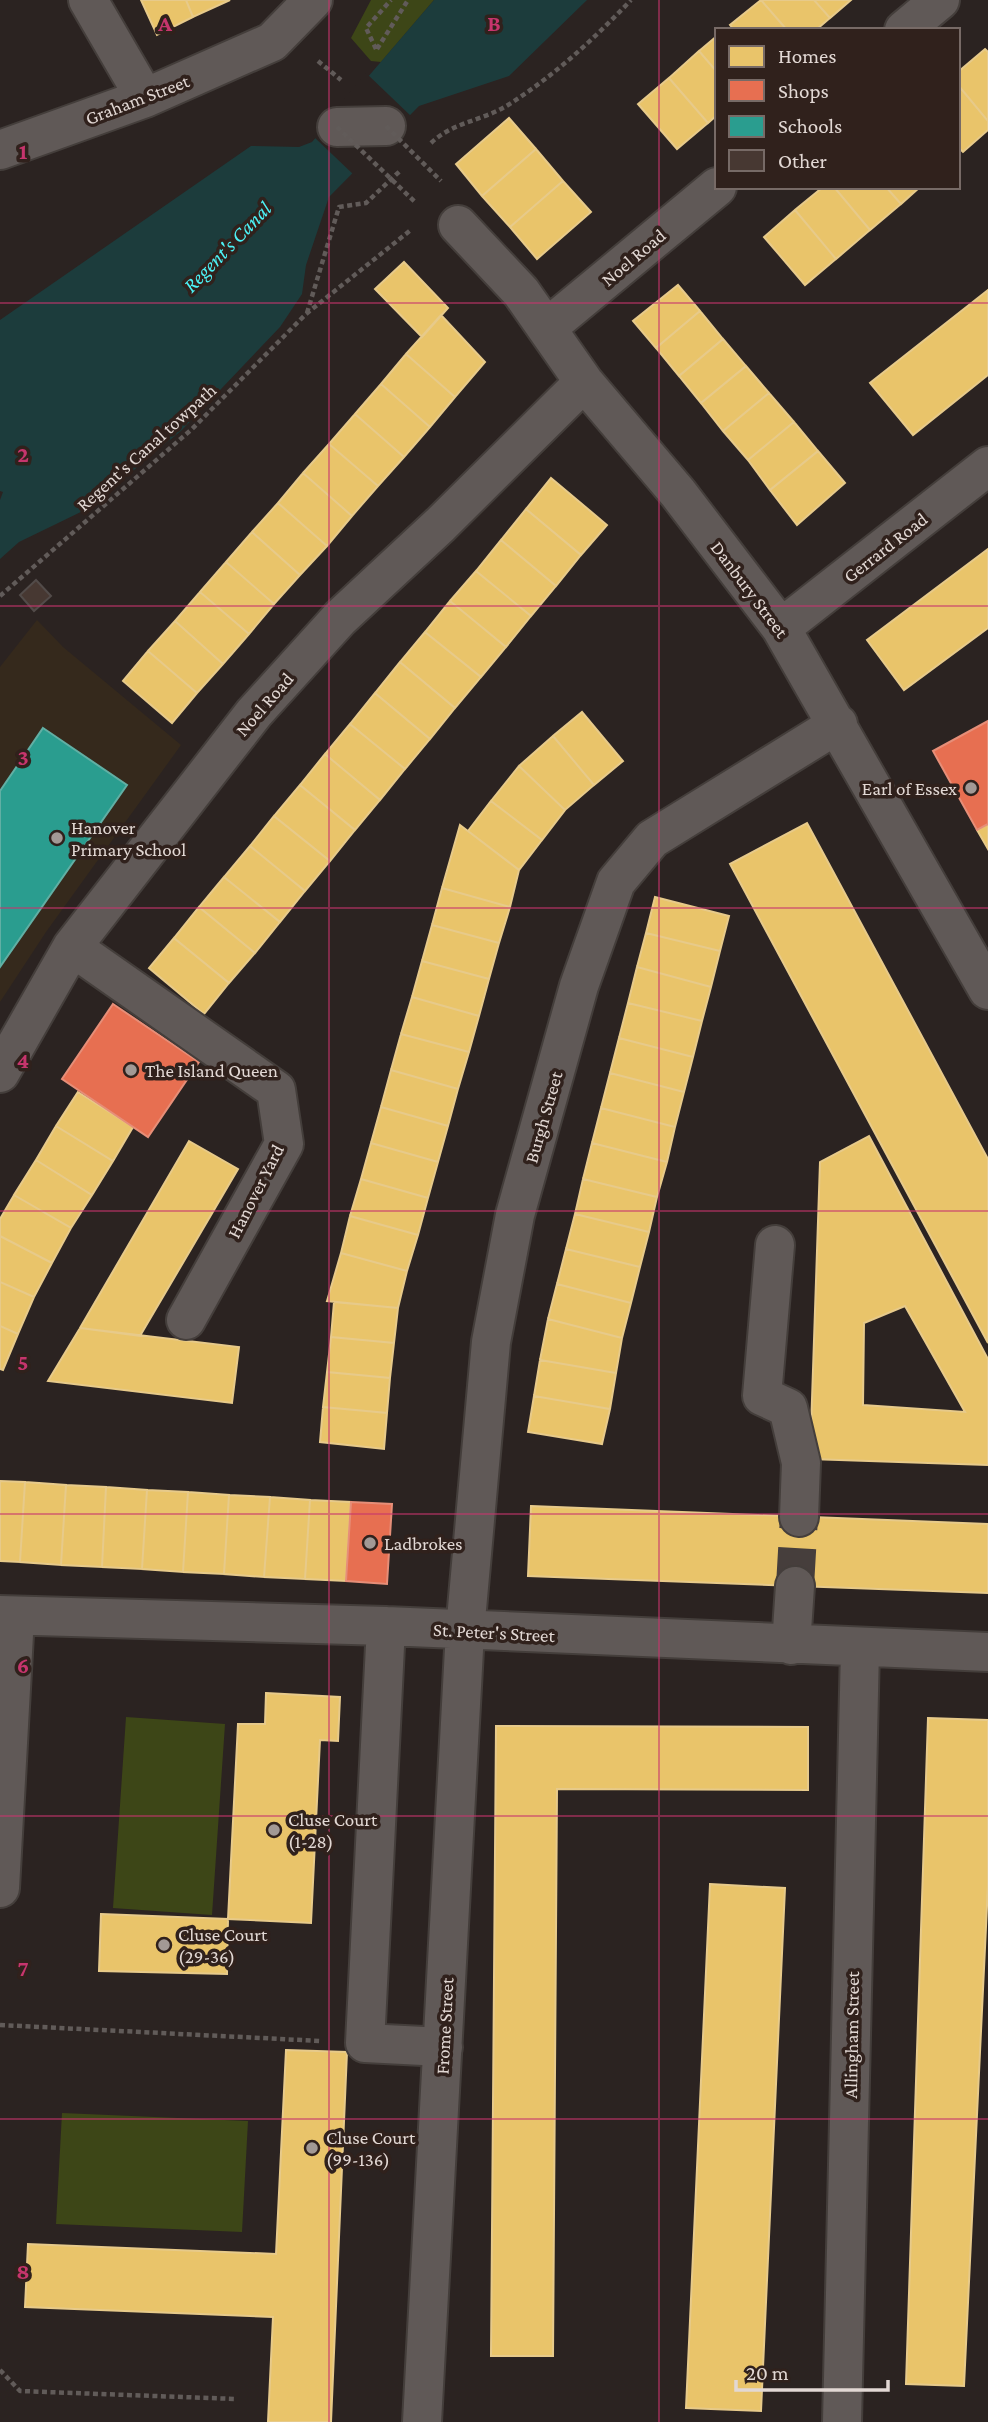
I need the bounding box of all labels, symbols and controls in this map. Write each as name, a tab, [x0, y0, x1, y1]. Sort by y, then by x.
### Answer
text: A	[157, 10, 172, 36]
text: B	[487, 10, 501, 36]
legend	[715, 28, 960, 189]
text: Homes	[778, 44, 837, 68]
street label: Graham Street	[82, 70, 193, 129]
text: Shops	[778, 79, 829, 103]
text: Schools	[778, 114, 842, 138]
text: 1	[19, 138, 28, 164]
text: Other	[778, 149, 828, 173]
water label: Regent's Canal	[178, 196, 277, 297]
street label: Noel Road	[597, 225, 670, 290]
street label: Regent's Canal towpath	[72, 379, 220, 515]
text: 2	[17, 441, 29, 467]
street label: Gerrard Road	[839, 508, 931, 587]
street label: Danbury Street	[707, 537, 793, 642]
street label: Noel Road	[231, 668, 298, 740]
text: 3	[17, 744, 29, 770]
place label: Earl of Essex	[862, 778, 957, 799]
marker: Earl of Essex	[963, 780, 979, 796]
place label: Hanover Primary School	[71, 817, 186, 860]
marker: Hanover Primary School	[49, 830, 65, 846]
text: 4	[17, 1047, 29, 1073]
place label: The Island Queen	[145, 1060, 278, 1081]
marker: The Island Queen	[123, 1062, 139, 1078]
street label: Burgh Street	[520, 1068, 567, 1165]
street label: Hanover Yard	[223, 1141, 288, 1242]
text: 5	[17, 1349, 29, 1375]
place label: Ladbrokes	[384, 1533, 463, 1554]
marker: Ladbrokes	[362, 1535, 378, 1551]
street label: St. Peter's Street	[433, 1619, 556, 1646]
text: 6	[17, 1652, 29, 1678]
place label: Cluse Court (1-28)	[288, 1809, 378, 1853]
marker: Cluse Court (1-28)	[266, 1822, 282, 1838]
place label: Cluse Court (29-36)	[178, 1924, 268, 1968]
marker: Cluse Court (29-36)	[156, 1937, 172, 1953]
text: 7	[17, 1955, 29, 1981]
street label: Allingham Street	[840, 1970, 863, 2099]
street label: Frome Street	[431, 1976, 458, 2075]
place label: Cluse Court (99-136)	[326, 2127, 416, 2171]
marker: Cluse Court (99-136)	[304, 2140, 320, 2156]
text: 8	[16, 2258, 30, 2284]
scale bar	[736, 2348, 888, 2392]
text: 20 m	[746, 2361, 789, 2385]

